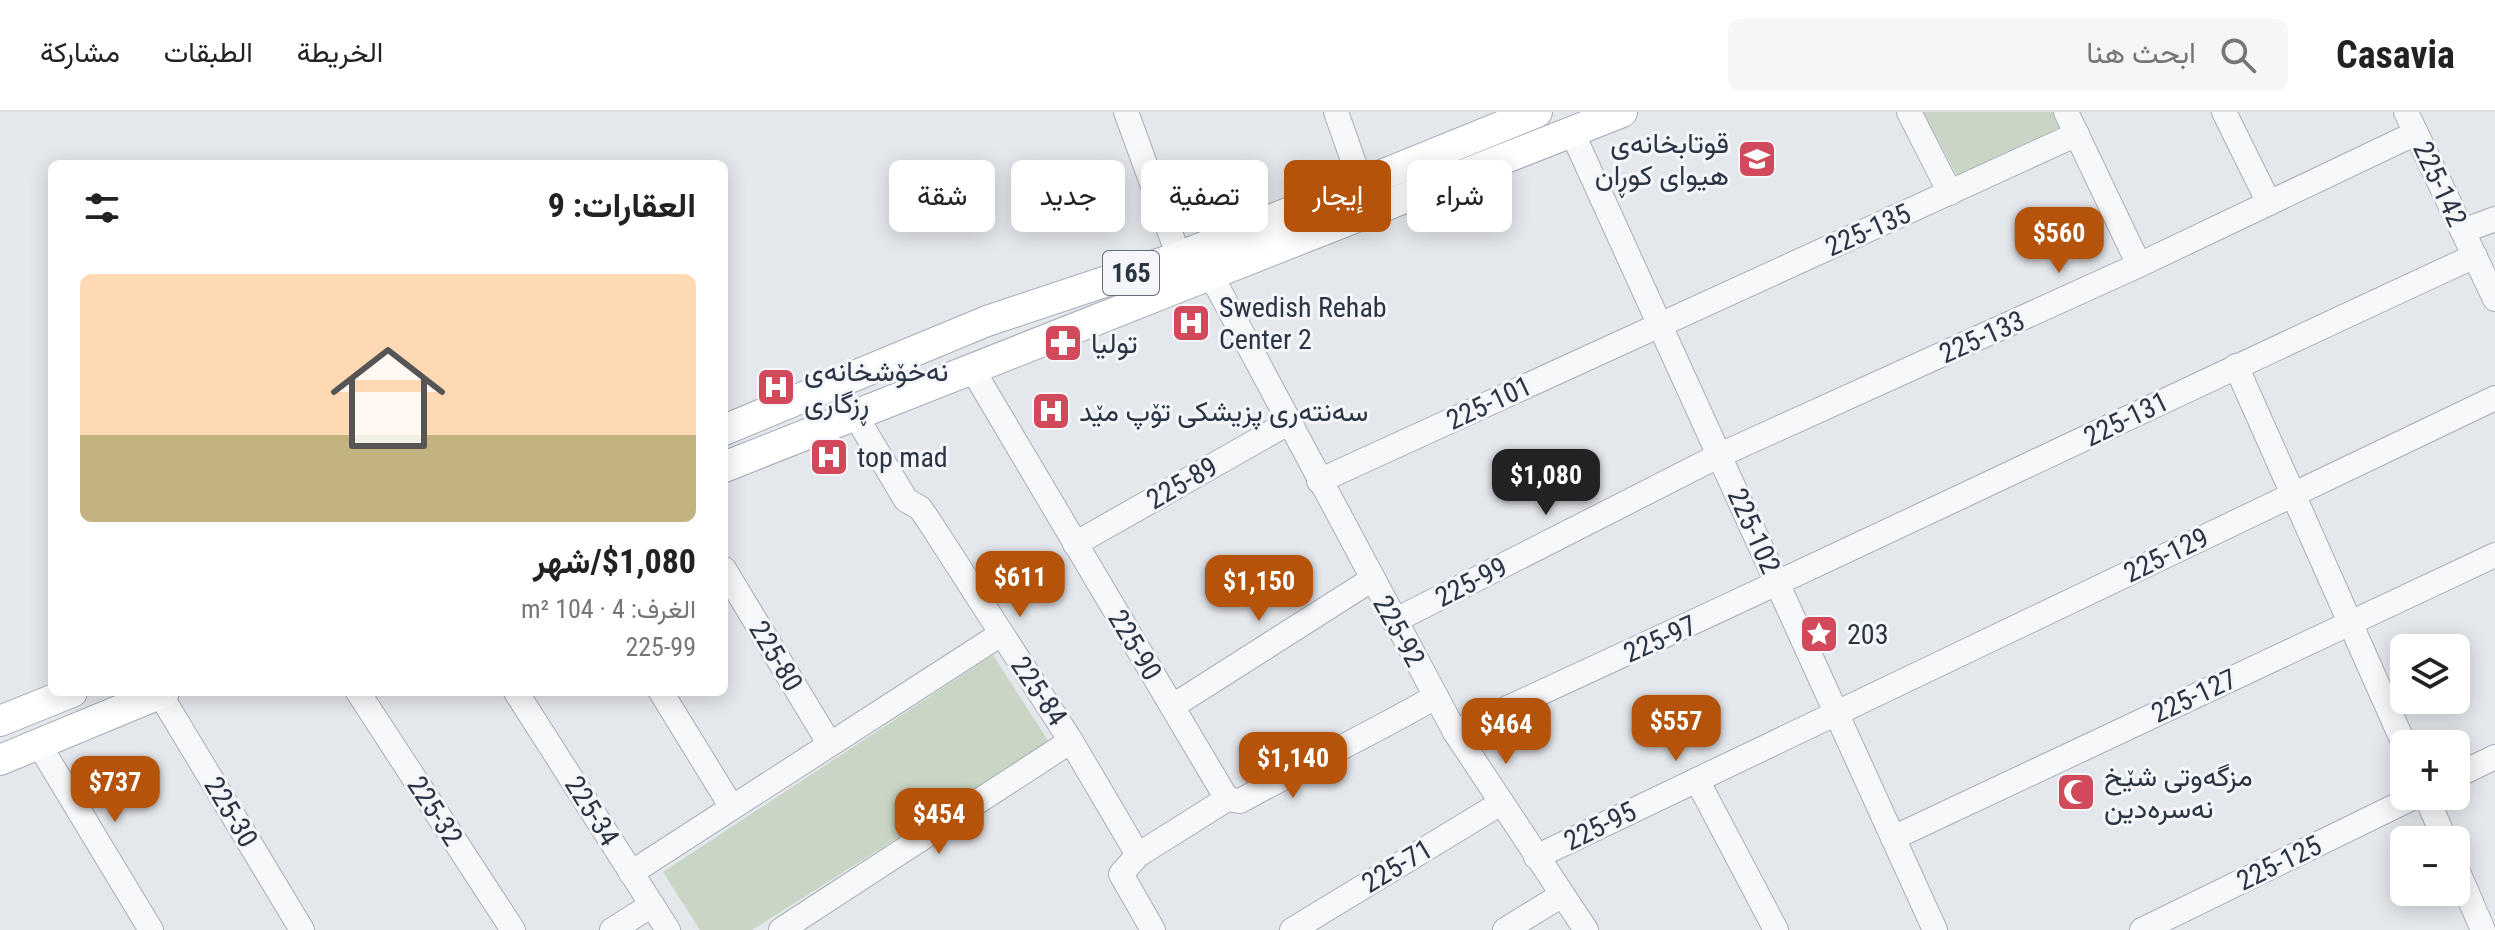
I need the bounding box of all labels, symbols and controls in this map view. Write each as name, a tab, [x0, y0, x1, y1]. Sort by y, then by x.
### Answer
search box	[1728, 19, 2288, 91]
icon: search	[2216, 33, 2260, 77]
text: Casavia	[2336, 33, 2455, 77]
text: ابحث هنا	[2086, 35, 2196, 70]
text: مشاركة	[40, 36, 120, 69]
text: الطبقات	[164, 36, 253, 69]
text: الخريطة	[297, 36, 383, 69]
place label: قوتابخانەی هیوای کوڕان	[1595, 127, 1729, 198]
street label: 225-142	[2406, 136, 2474, 232]
school or university icon: قوتابخانەی هیوای کوڕان	[1736, 138, 1778, 180]
chip: شقة	[889, 160, 995, 232]
chip: جديد	[1011, 160, 1125, 232]
chip: تصفية	[1141, 160, 1268, 232]
chip: إيجار	[1284, 160, 1391, 232]
chip: شراء	[1407, 160, 1512, 232]
text: العقارات: 9	[548, 185, 696, 225]
icon: filters	[80, 186, 124, 230]
street label: 225-135	[1820, 197, 1916, 263]
pin: $560	[2012, 207, 2106, 275]
text: $560	[2033, 218, 2085, 248]
road number: 165	[1103, 251, 1159, 295]
place label: Swedish Rehab Center 2	[1219, 291, 1387, 356]
hospital icon: Swedish Rehab Center 2	[1170, 302, 1212, 344]
street label: 225-133	[1934, 304, 2030, 370]
pharmacy icon: تولیا	[1042, 322, 1084, 364]
icon: home	[316, 326, 460, 470]
place label: تولیا	[1091, 327, 1138, 361]
place label: نەخۆشخانەی ڕزگاری	[804, 355, 948, 426]
hospital icon: نەخۆشخانەی ڕزگاری	[755, 366, 797, 408]
street label: 225-101	[1441, 369, 1537, 437]
street label: 225-131	[2078, 384, 2174, 454]
hospital icon: سەنتەری پزیشکی تۆپ مێد	[1030, 390, 1072, 432]
place label: سەنتەری پزیشکی تۆپ مێد	[1079, 395, 1368, 430]
hospital icon: top mad	[808, 436, 850, 478]
place label: top mad	[857, 441, 948, 474]
pin: $1,080	[1481, 449, 1611, 517]
street label: 225-89	[1141, 450, 1223, 516]
text: $1,080	[1510, 460, 1582, 490]
street label: 225-102	[1721, 483, 1787, 579]
street label: 225-129	[2118, 520, 2214, 590]
text: $1,080/شهر	[533, 541, 696, 581]
street label: 225-99	[1430, 550, 1512, 614]
pin: $611	[973, 551, 1067, 619]
pin: $1,150	[1194, 555, 1324, 623]
text: $611	[994, 562, 1046, 592]
text: $1,150	[1223, 566, 1295, 596]
street label: 225-92	[1366, 590, 1432, 672]
text: الغرف: 4 · 104 m²	[521, 594, 696, 624]
street label: 225-90	[1101, 604, 1169, 686]
street label: 225-97	[1619, 608, 1701, 670]
place icon: 203	[1798, 613, 1840, 655]
street label: 225-80	[742, 615, 810, 697]
place label: 203	[1847, 618, 1888, 651]
text: 225-99	[625, 632, 696, 662]
map controls	[2390, 634, 2470, 906]
button: layers	[2390, 634, 2470, 714]
street label: 225-84	[1004, 650, 1074, 732]
street label: 225-127	[2146, 662, 2242, 730]
pin: $557	[1629, 695, 1723, 763]
pin: $464	[1459, 698, 1553, 766]
text: $557	[1650, 706, 1702, 736]
text: $464	[1480, 709, 1532, 739]
button: +	[2390, 730, 2470, 810]
pin: $1,140	[1228, 732, 1358, 800]
text: $1,140	[1257, 743, 1329, 773]
pin: $737	[68, 756, 162, 824]
place label: مزگه‌وتی شێخ نه‌سرەدین	[2104, 760, 2253, 826]
text: $737	[89, 767, 141, 797]
street label: 225-32	[400, 770, 470, 852]
street label: 225-34	[558, 770, 626, 852]
street label: 225-30	[197, 771, 265, 853]
mosque icon: مزگه‌وتی شێخ نه‌سرەدین	[2055, 771, 2097, 813]
pin: $454	[892, 788, 986, 856]
street label: 225-95	[1559, 794, 1641, 858]
text: $454	[913, 799, 965, 829]
button: −	[2390, 826, 2470, 906]
street label: 225-125	[2231, 828, 2327, 898]
street label: 225-71	[1356, 832, 1438, 900]

